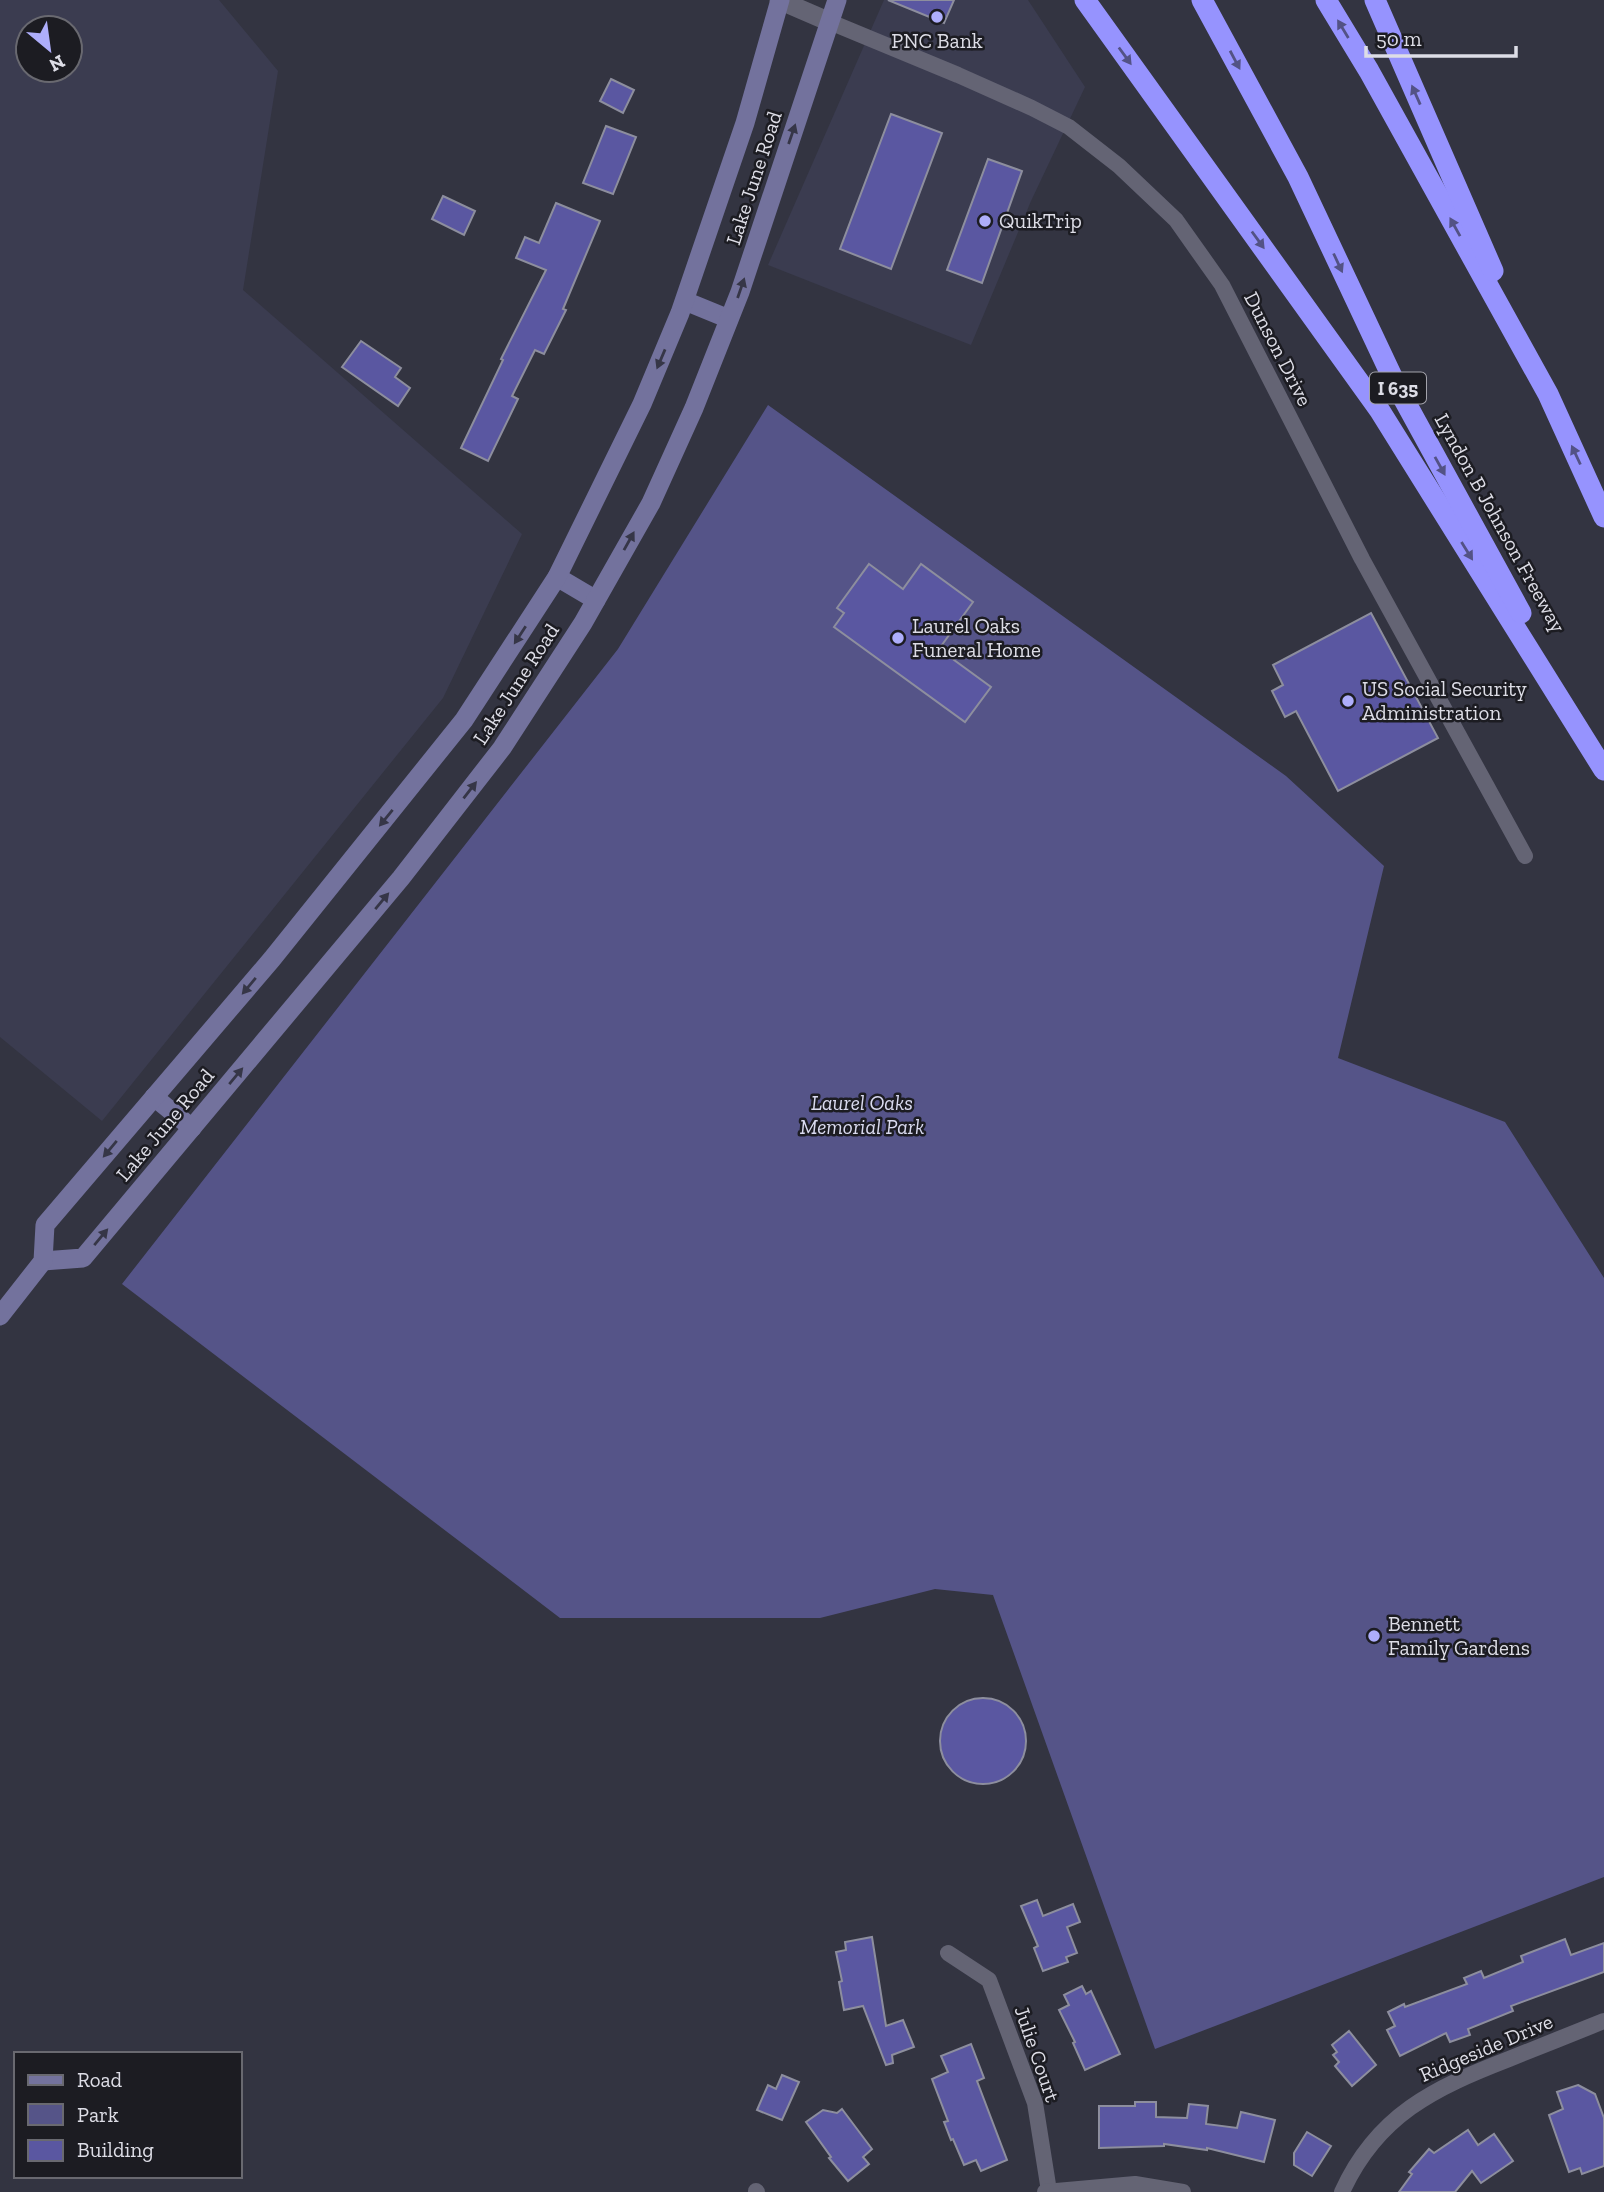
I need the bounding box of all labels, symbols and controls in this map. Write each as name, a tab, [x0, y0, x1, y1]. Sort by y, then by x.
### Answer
marker: PNC Bank	[929, 9, 945, 25]
north arrow	[14, 14, 84, 84]
scale bar	[1366, 14, 1516, 58]
one-way arrow	[1337, 19, 1350, 38]
text: 50 m	[1376, 26, 1422, 51]
place label: PNC Bank	[891, 28, 983, 53]
one-way arrow	[1117, 47, 1131, 65]
text: N	[45, 50, 69, 77]
one-way arrow	[1229, 50, 1241, 70]
one-way arrow	[1410, 85, 1422, 105]
street label: Lake June Road	[720, 107, 787, 248]
one-way arrow	[787, 123, 798, 144]
place label: QuikTrip	[999, 208, 1082, 233]
marker: QuikTrip	[977, 213, 993, 229]
one-way arrow	[1449, 217, 1461, 237]
one-way arrow	[1251, 231, 1265, 249]
one-way arrow	[1333, 252, 1344, 273]
one-way arrow	[736, 278, 747, 299]
street label: Dunson Drive	[1239, 287, 1318, 410]
one-way arrow	[655, 349, 667, 369]
road number: I 635	[1370, 372, 1426, 404]
street label: Lyndon B Johnson Freeway	[1430, 409, 1571, 637]
one-way arrow	[1570, 445, 1582, 465]
one-way arrow	[1434, 456, 1446, 476]
one-way arrow	[623, 531, 635, 550]
one-way arrow	[1460, 541, 1473, 560]
place label: Laurel Oaks Funeral Home	[912, 613, 1041, 662]
street label: Lake June Road	[467, 618, 564, 749]
one-way arrow	[514, 625, 527, 644]
marker: Laurel Oaks Funeral Home	[890, 630, 906, 646]
place label: US Social Security Administration	[1362, 676, 1527, 725]
marker: US Social Security Administration	[1340, 693, 1356, 709]
one-way arrow	[462, 782, 477, 800]
one-way arrow	[379, 810, 394, 827]
one-way arrow	[374, 893, 389, 910]
one-way arrow	[242, 978, 257, 995]
street label: Lake June Road	[110, 1063, 219, 1186]
one-way arrow	[228, 1067, 243, 1084]
park label: Laurel Oaks Memorial Park	[800, 1090, 924, 1139]
one-way arrow	[103, 1141, 118, 1158]
one-way arrow	[93, 1228, 108, 1245]
place label: Bennett Family Gardens	[1388, 1611, 1530, 1660]
marker: Bennett Family Gardens	[1366, 1628, 1382, 1644]
street label: Julie Court	[1009, 2003, 1066, 2105]
street label: Ridgeside Drive	[1415, 2008, 1556, 2087]
legend	[14, 2052, 242, 2178]
text: Road	[77, 2067, 123, 2092]
text: Park	[77, 2102, 119, 2127]
text: Building	[77, 2137, 154, 2162]

